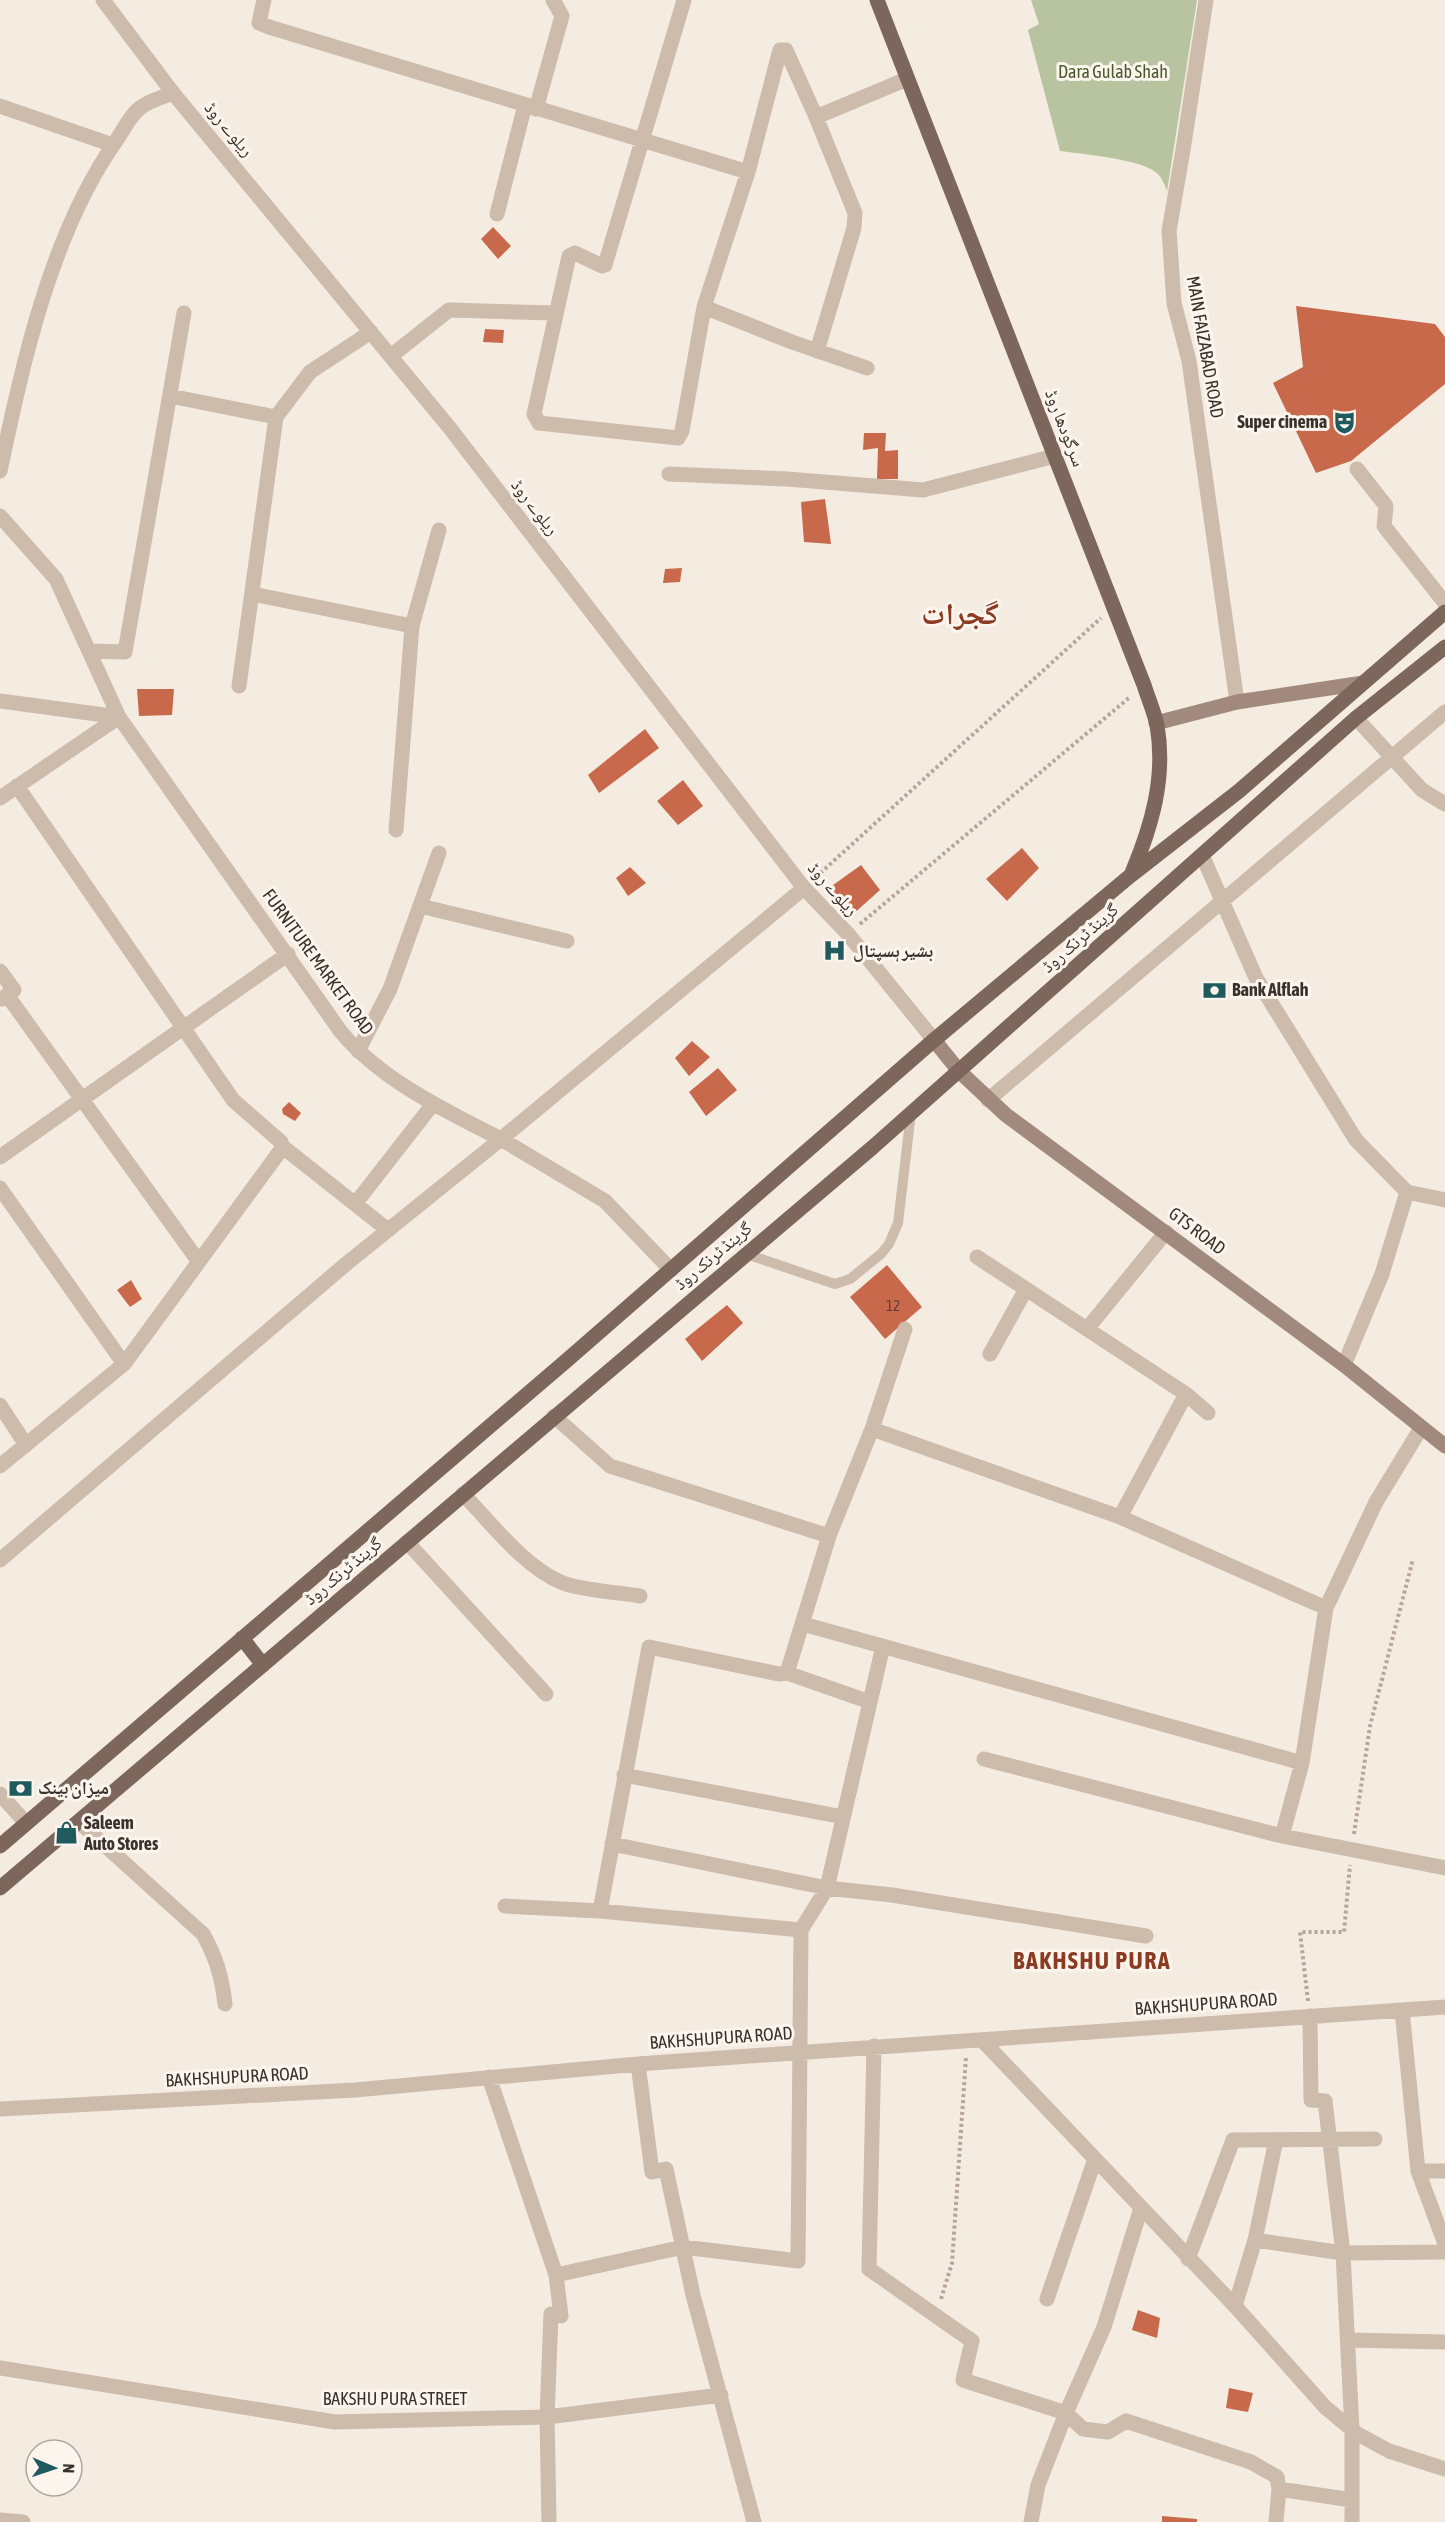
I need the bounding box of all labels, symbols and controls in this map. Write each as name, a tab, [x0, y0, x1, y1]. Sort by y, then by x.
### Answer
park label: Dara Gulab Shah	[1058, 61, 1168, 82]
street label: ریلوے روڈ	[200, 97, 258, 161]
street label: MAIN FAIZABAD ROAD	[1183, 274, 1228, 420]
street label: سرگودھا روڈ	[1041, 386, 1090, 470]
theatre icon: Super cinema	[1332, 409, 1358, 435]
place label: Super cinema	[1237, 411, 1327, 432]
street label: ریلوے روڈ	[507, 475, 564, 539]
district label: گجرات	[921, 596, 999, 630]
street label: ریلوے روڈ	[804, 857, 863, 920]
street label: FURNITURE MARKET ROAD	[259, 885, 378, 1039]
street label: گرینڈ ٹرنک روڈ	[1037, 898, 1123, 977]
hospital icon: بشیر ہسپتال	[822, 938, 848, 964]
place label: بشیر ہسپتال	[853, 940, 933, 962]
bank icon: Bank Alflah	[1201, 977, 1227, 1003]
place label: Bank Alflah	[1232, 979, 1309, 1000]
street label: GTS ROAD	[1165, 1202, 1230, 1259]
street label: گرینڈ ٹرنک روڈ	[670, 1217, 756, 1294]
house number: 12	[886, 1297, 900, 1314]
street label: گرینڈ ٹرنک روڈ	[300, 1532, 386, 1609]
bank icon: میزان بینک	[7, 1775, 33, 1801]
place label: میزان بینک	[38, 1777, 109, 1799]
place label: Saleem Auto Stores	[83, 1812, 159, 1854]
shop icon: Saleem Auto Stores	[53, 1820, 79, 1846]
district label: BAKHSHU PURA	[1013, 1947, 1171, 1974]
street label: BAKHSHUPURA ROAD	[1134, 1988, 1278, 2019]
street label: BAKHSHUPURA ROAD	[649, 2022, 793, 2053]
street label: BAKHSHUPURA ROAD	[165, 2062, 309, 2091]
street label: BAKSHU PURA STREET	[323, 2388, 467, 2409]
north arrow	[24, 2438, 84, 2498]
text: N	[60, 2463, 78, 2474]

